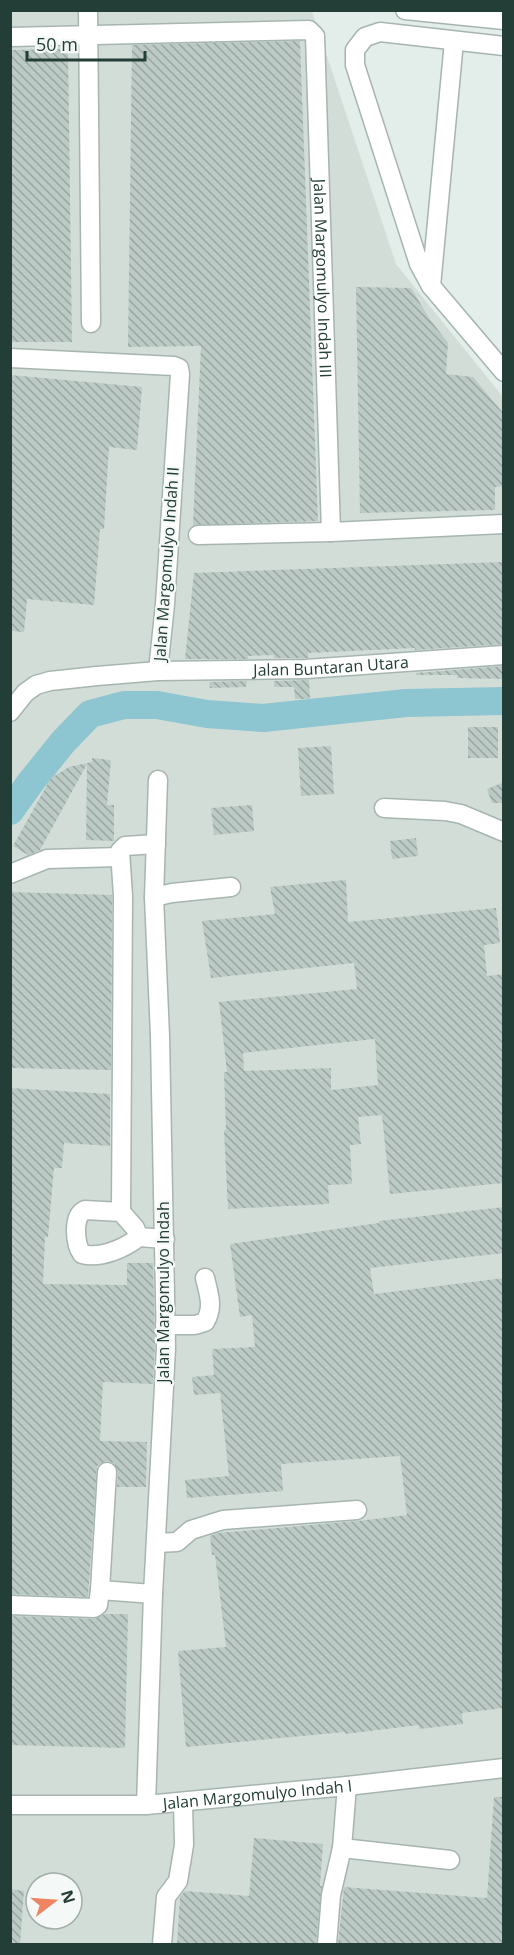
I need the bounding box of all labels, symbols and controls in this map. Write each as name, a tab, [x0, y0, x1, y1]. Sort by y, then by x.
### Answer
scale bar	[27, 24, 146, 62]
text: 50 m	[36, 32, 78, 56]
street label: Jalan Margomulyo Indah III	[309, 176, 337, 378]
street label: Jalan Margomulyo Indah II	[148, 466, 184, 664]
street label: Jalan Buntaran Utara	[251, 651, 410, 681]
street label: Jalan Margomulyo Indah	[152, 1201, 174, 1385]
street label: Jalan Margomulyo Indah I	[160, 1774, 353, 1815]
north arrow	[24, 1871, 84, 1931]
text: N	[56, 1887, 81, 1906]

